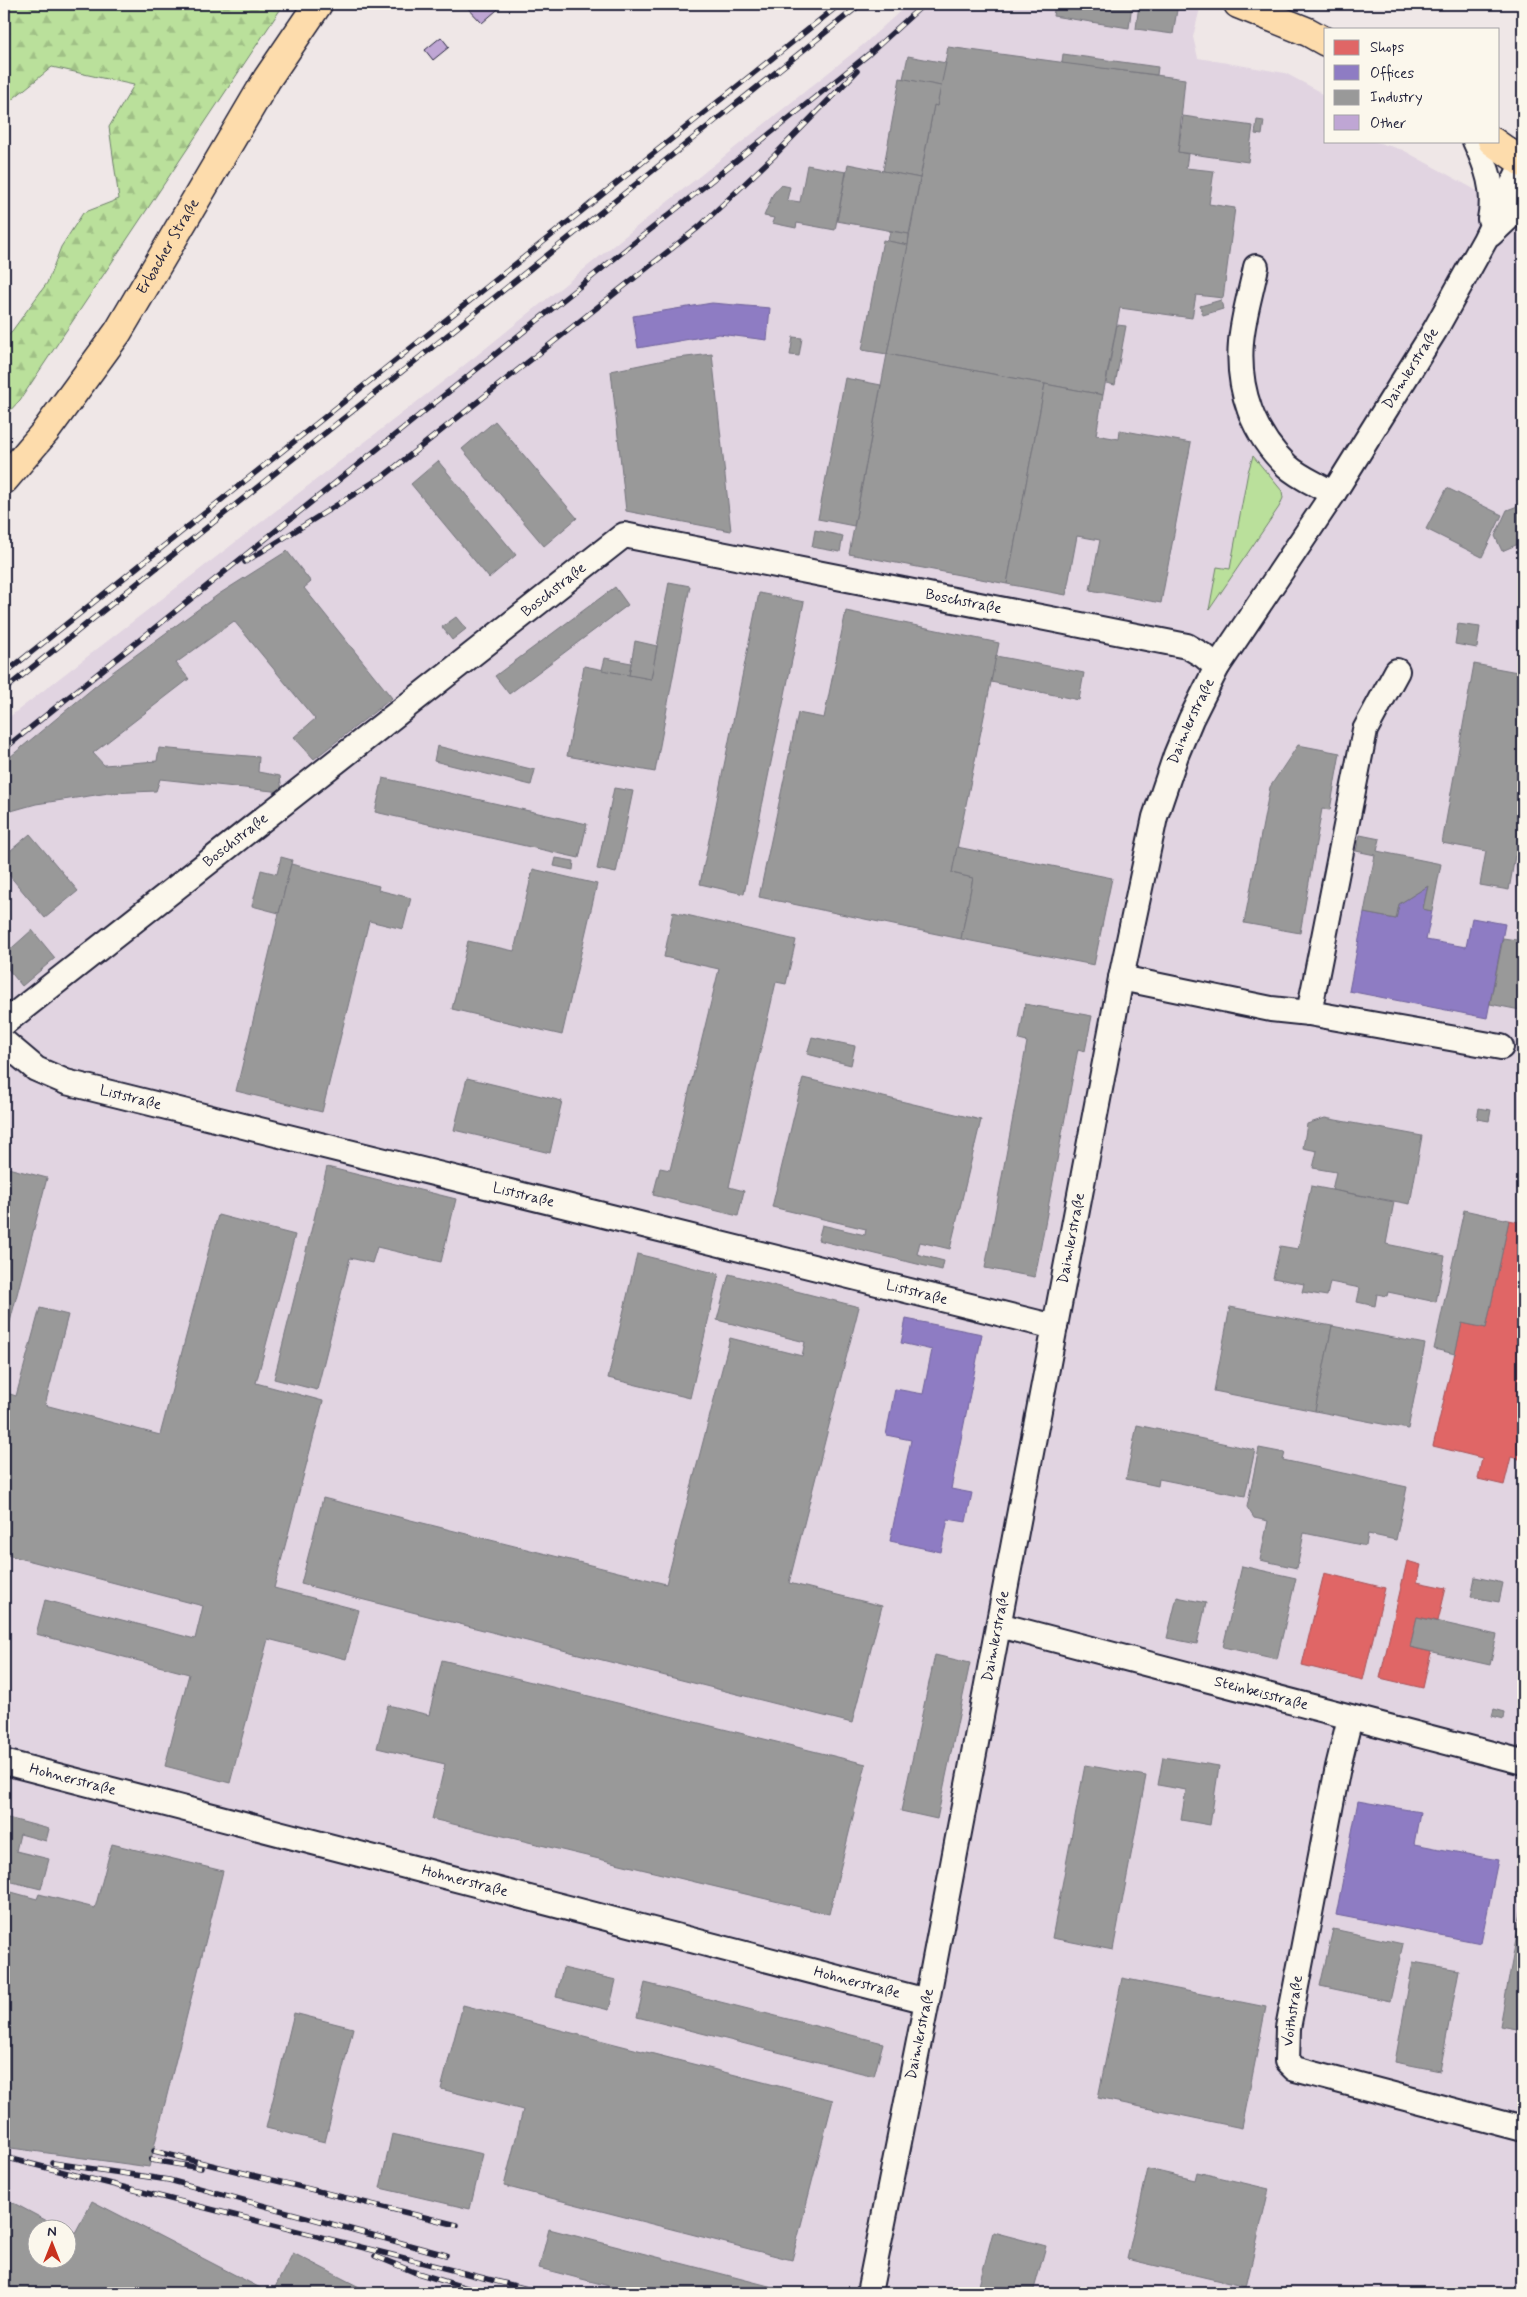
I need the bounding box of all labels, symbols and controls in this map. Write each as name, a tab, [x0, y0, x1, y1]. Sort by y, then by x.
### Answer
legend	[1324, 28, 1500, 142]
text: Shops	[1370, 38, 1405, 58]
text: Offices	[1370, 64, 1414, 84]
text: Industry	[1370, 88, 1423, 108]
text: Other	[1370, 114, 1406, 134]
street label: Erbacher Straße	[132, 195, 204, 298]
street label: Daimlerstraße	[1378, 324, 1444, 413]
street label: Boschstraße	[517, 558, 591, 622]
street label: Boschstraße	[924, 585, 1003, 619]
street label: Daimlerstraße	[1164, 675, 1220, 767]
street label: Boschstraße	[199, 809, 272, 872]
street label: Liststraße	[97, 1081, 164, 1115]
street label: Liststraße	[491, 1178, 557, 1213]
street label: Daimlerstraße	[1053, 1191, 1090, 1286]
street label: Liststraße	[884, 1275, 950, 1310]
street label: Daimlerstraße	[978, 1589, 1015, 1683]
street label: Steinbeisstraße	[1212, 1672, 1310, 1715]
street label: Hohnerstraße	[27, 1759, 118, 1801]
street label: Hohnerstraße	[419, 1861, 510, 1902]
street label: Hohnerstraße	[811, 1962, 902, 2004]
street label: Voithstraße	[1278, 1974, 1308, 2048]
street label: Daimlerstraße	[902, 1987, 939, 2081]
north arrow	[28, 2220, 78, 2270]
text: N	[47, 2223, 57, 2241]

